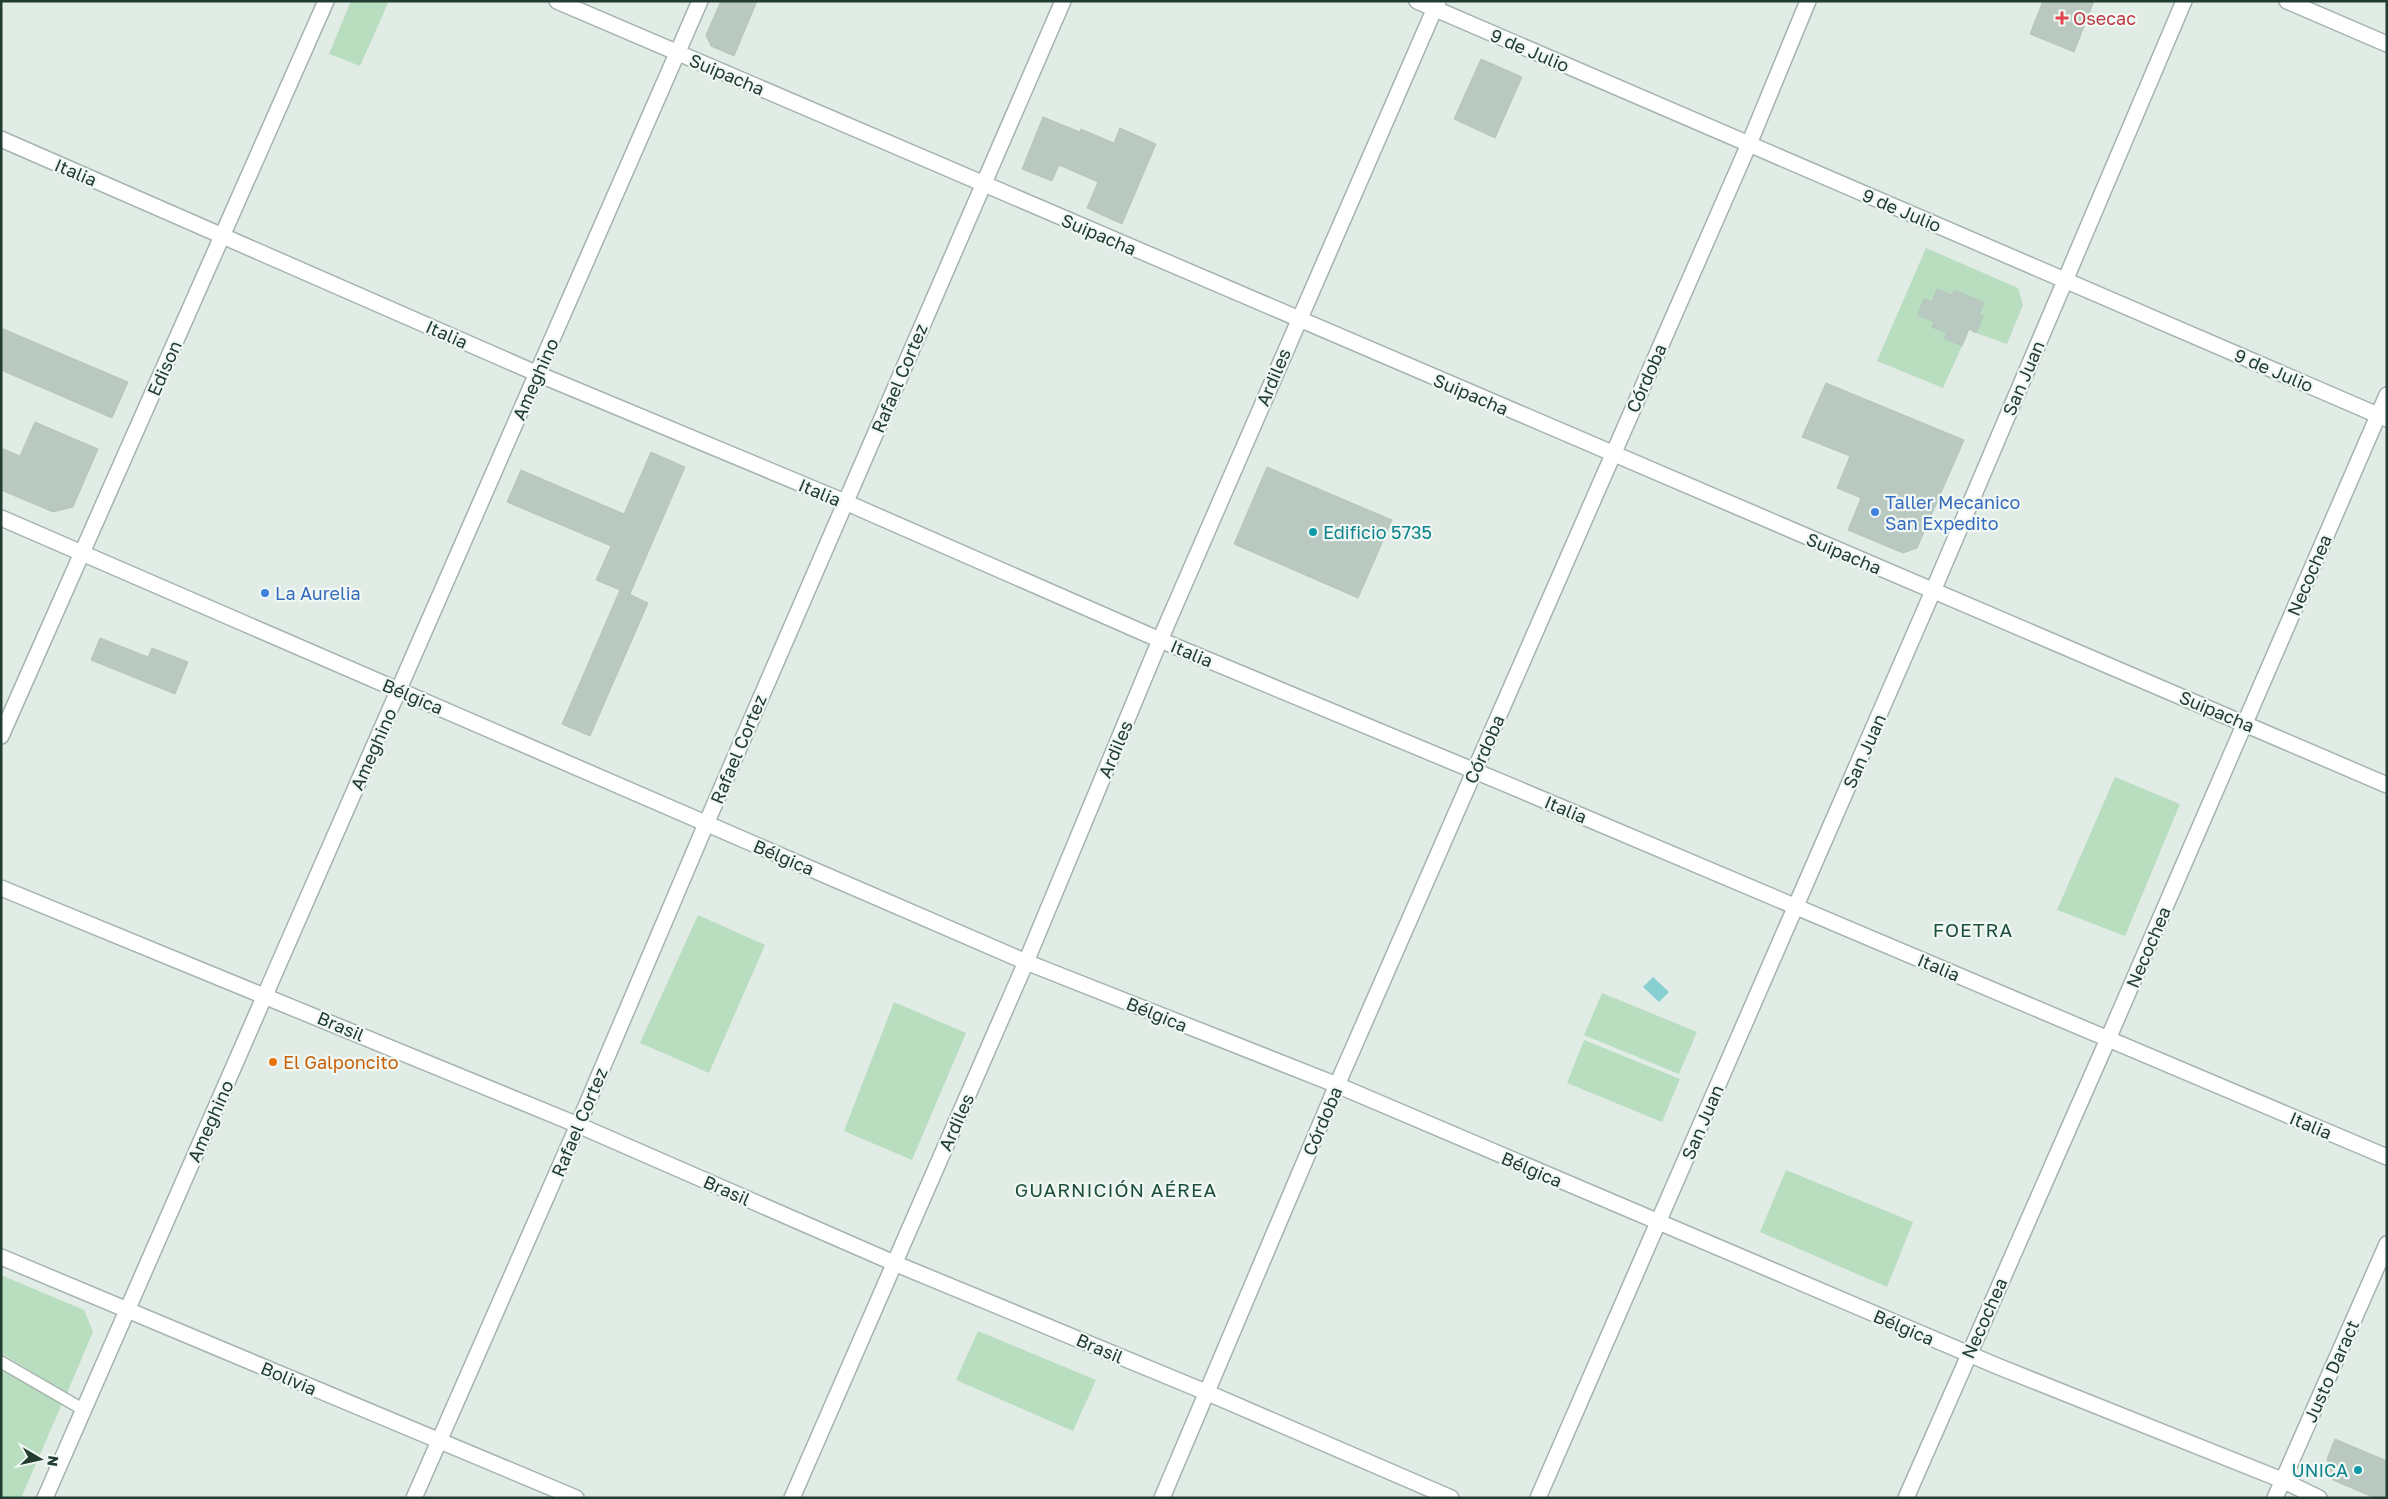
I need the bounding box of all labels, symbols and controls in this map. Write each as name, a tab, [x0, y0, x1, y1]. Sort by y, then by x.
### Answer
place label: Osecac	[2073, 7, 2136, 29]
marker: Osecac	[2055, 11, 2069, 25]
street label: 9 de Julio	[1487, 24, 1573, 76]
street label: Suipacha	[686, 48, 768, 100]
street label: Italia	[52, 153, 100, 191]
street label: 9 de Julio	[1859, 184, 1945, 236]
street label: Suipacha	[1058, 208, 1140, 260]
street label: Italia	[423, 315, 471, 353]
street label: Rafael Cortez	[866, 320, 932, 436]
street label: Ameghino	[507, 335, 563, 423]
street label: Edison	[142, 337, 186, 399]
street label: San Juan	[1997, 337, 2049, 419]
street label: Córdoba	[1621, 340, 1671, 416]
street label: 9 de Julio	[2231, 344, 2317, 396]
street label: Ardiles	[1251, 345, 1295, 409]
street label: Suipacha	[1430, 368, 1512, 420]
street label: Italia	[796, 473, 844, 511]
place label: Taller Mecanico San Expedito	[1885, 491, 2020, 534]
marker: Taller Mecanico San Expedito	[1869, 506, 1881, 518]
place label: Edificio 5735	[1323, 521, 1432, 543]
marker: Edificio 5735	[1307, 526, 1319, 538]
street label: Suipacha	[1803, 527, 1885, 579]
street label: Necochea	[2282, 531, 2336, 619]
place label: La Aurelia	[275, 582, 361, 604]
marker: La Aurelia	[259, 587, 271, 599]
street label: Italia	[1168, 634, 1216, 672]
street label: Bélgica	[379, 673, 447, 719]
street label: Suipacha	[2176, 685, 2258, 737]
street label: Rafael Cortez	[705, 691, 771, 807]
street label: Ameghino	[345, 705, 401, 793]
street label: San Juan	[1838, 710, 1890, 792]
street label: Córdoba	[1459, 711, 1509, 787]
street label: Ardiles	[1093, 717, 1137, 781]
street label: Italia	[1542, 790, 1590, 828]
street label: Bélgica	[750, 834, 818, 880]
street label: Necochea	[2121, 903, 2175, 991]
district label: FOETRA	[1933, 918, 2013, 941]
street label: Italia	[1915, 948, 1963, 986]
street label: Bélgica	[1123, 992, 1191, 1036]
street label: Brasil	[314, 1006, 368, 1046]
place label: El Galponcito	[283, 1051, 398, 1073]
marker: El Galponcito	[267, 1056, 279, 1068]
street label: Rafael Cortez	[546, 1064, 612, 1180]
street label: Ameghino	[182, 1077, 238, 1165]
street label: San Juan	[1676, 1081, 1728, 1163]
street label: Córdoba	[1298, 1083, 1346, 1159]
street label: Ardiles	[934, 1090, 978, 1154]
street label: Italia	[2287, 1106, 2335, 1144]
street label: Bélgica	[1498, 1146, 1566, 1192]
street label: Brasil	[700, 1170, 754, 1210]
district label: GUARNICIÓN AÉREA	[1015, 1178, 1217, 1201]
street label: Necochea	[1956, 1274, 2012, 1362]
street label: Bélgica	[1870, 1304, 1938, 1350]
street label: Justo Daract	[2299, 1316, 2363, 1426]
street label: Brasil	[1073, 1328, 1127, 1368]
street label: Bolivia	[258, 1356, 320, 1400]
north arrow	[15, 1434, 65, 1484]
text: N	[44, 1455, 63, 1468]
place label: UNICA	[2292, 1459, 2348, 1481]
marker: UNICA	[2352, 1464, 2364, 1476]

